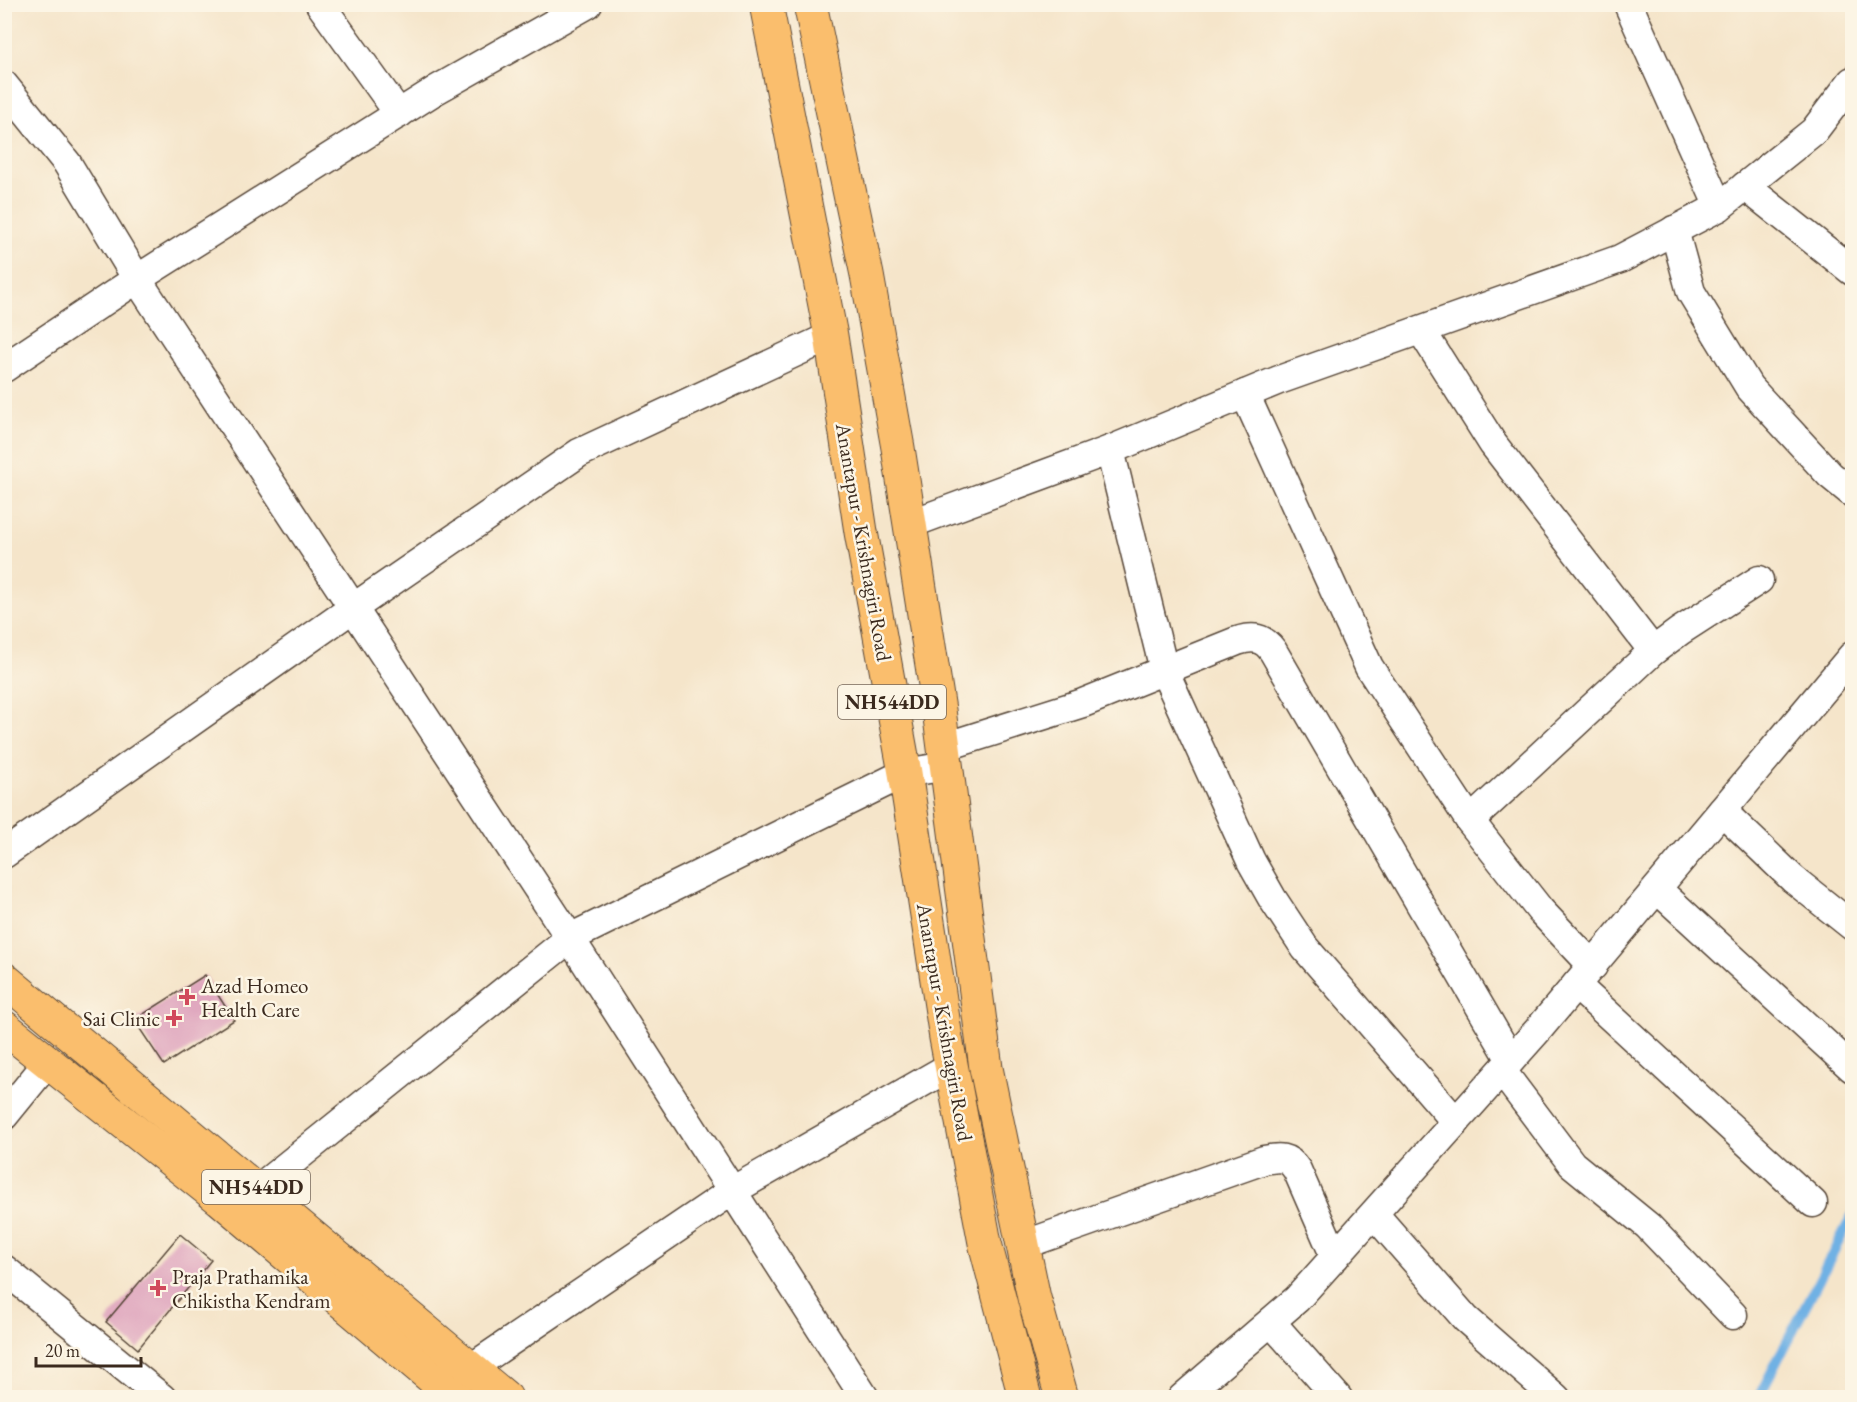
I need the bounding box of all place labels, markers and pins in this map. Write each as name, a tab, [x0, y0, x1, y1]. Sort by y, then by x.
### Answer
place label: Azad Homeo Health Care	[200, 972, 308, 1023]
marker: Azad Homeo Health Care	[178, 988, 196, 1006]
place label: Sai Clinic	[83, 1005, 160, 1032]
marker: Sai Clinic	[165, 1009, 183, 1027]
place label: Praja Prathamika Chikistha Kendram	[172, 1263, 331, 1314]
marker: Praja Prathamika Chikistha Kendram	[149, 1279, 167, 1297]

